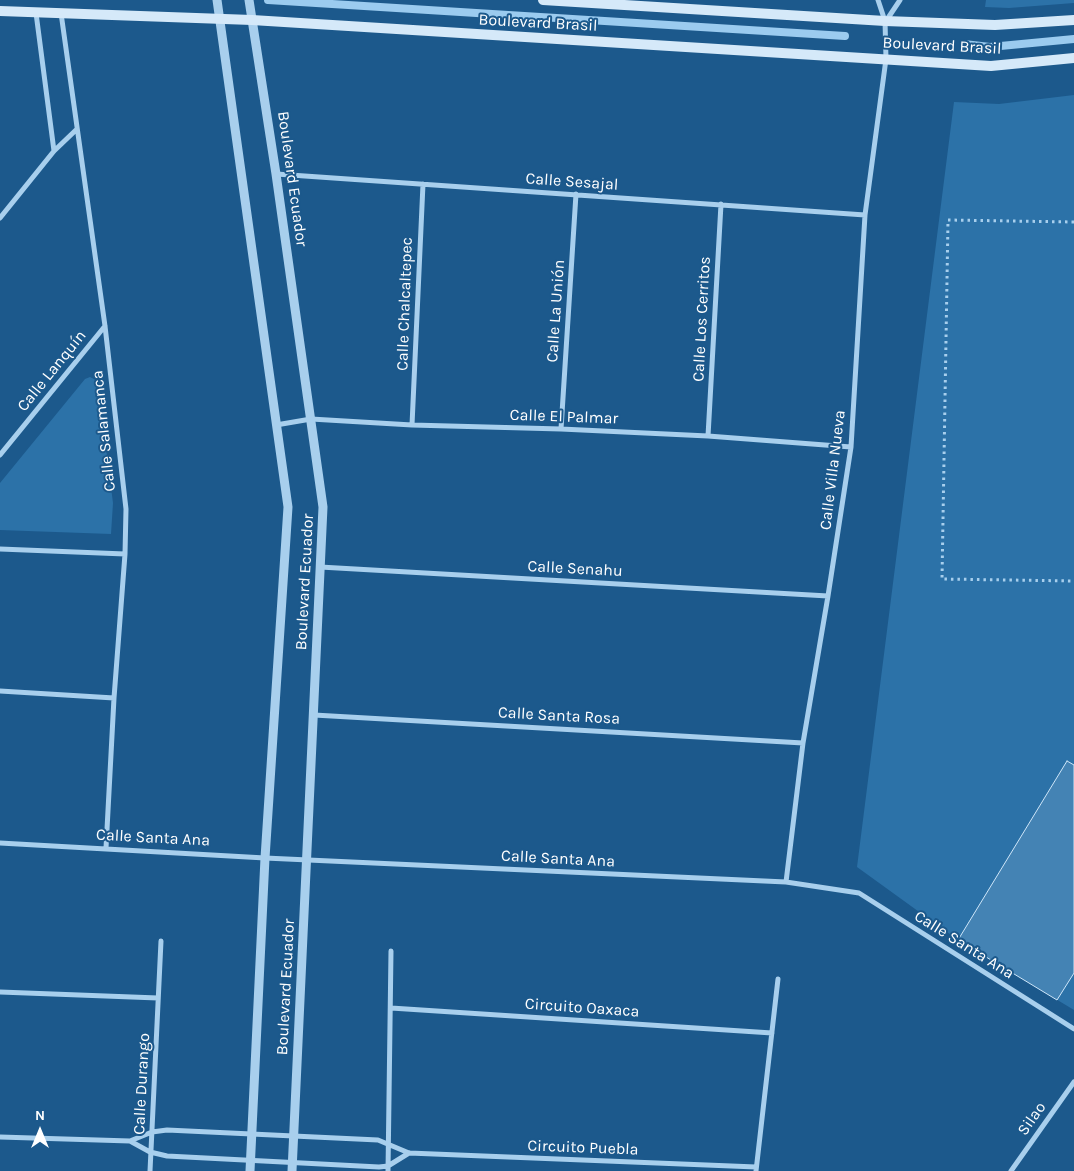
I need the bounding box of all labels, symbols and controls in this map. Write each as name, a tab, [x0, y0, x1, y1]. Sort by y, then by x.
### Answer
street label: Boulevard Brasil	[478, 10, 598, 36]
street label: Boulevard Brasil	[882, 33, 1002, 59]
street label: Boulevard Ecuador	[273, 110, 311, 248]
street label: Calle Sesajal	[525, 169, 619, 195]
street label: Calle Chalcaltepec	[393, 237, 417, 371]
street label: Calle Los Cerritos	[689, 256, 715, 382]
street label: Calle La Unión	[543, 259, 569, 363]
street label: Calle Lanquín	[13, 326, 91, 416]
street label: Calle Salamanca	[88, 369, 120, 493]
street label: Calle El Palmar	[509, 406, 619, 428]
street label: Calle Villa Nueva	[816, 409, 850, 531]
street label: Boulevard Ecuador	[292, 513, 318, 651]
street label: Calle Senahu	[527, 557, 623, 581]
street label: Calle Santa Rosa	[498, 703, 620, 729]
street label: Calle Santa Ana	[96, 825, 210, 851]
street label: Calle Santa Ana	[501, 846, 615, 872]
street label: Calle Santa Ana	[911, 907, 1017, 983]
street label: Boulevard Ecuador	[273, 918, 299, 1056]
street label: Circuito Oaxaca	[524, 994, 640, 1022]
street label: Calle Durango	[130, 1033, 154, 1135]
street label: Silao	[1014, 1099, 1050, 1139]
north arrow	[15, 1106, 65, 1156]
text: N	[35, 1107, 45, 1124]
street label: Circuito Puebla	[527, 1136, 639, 1160]

